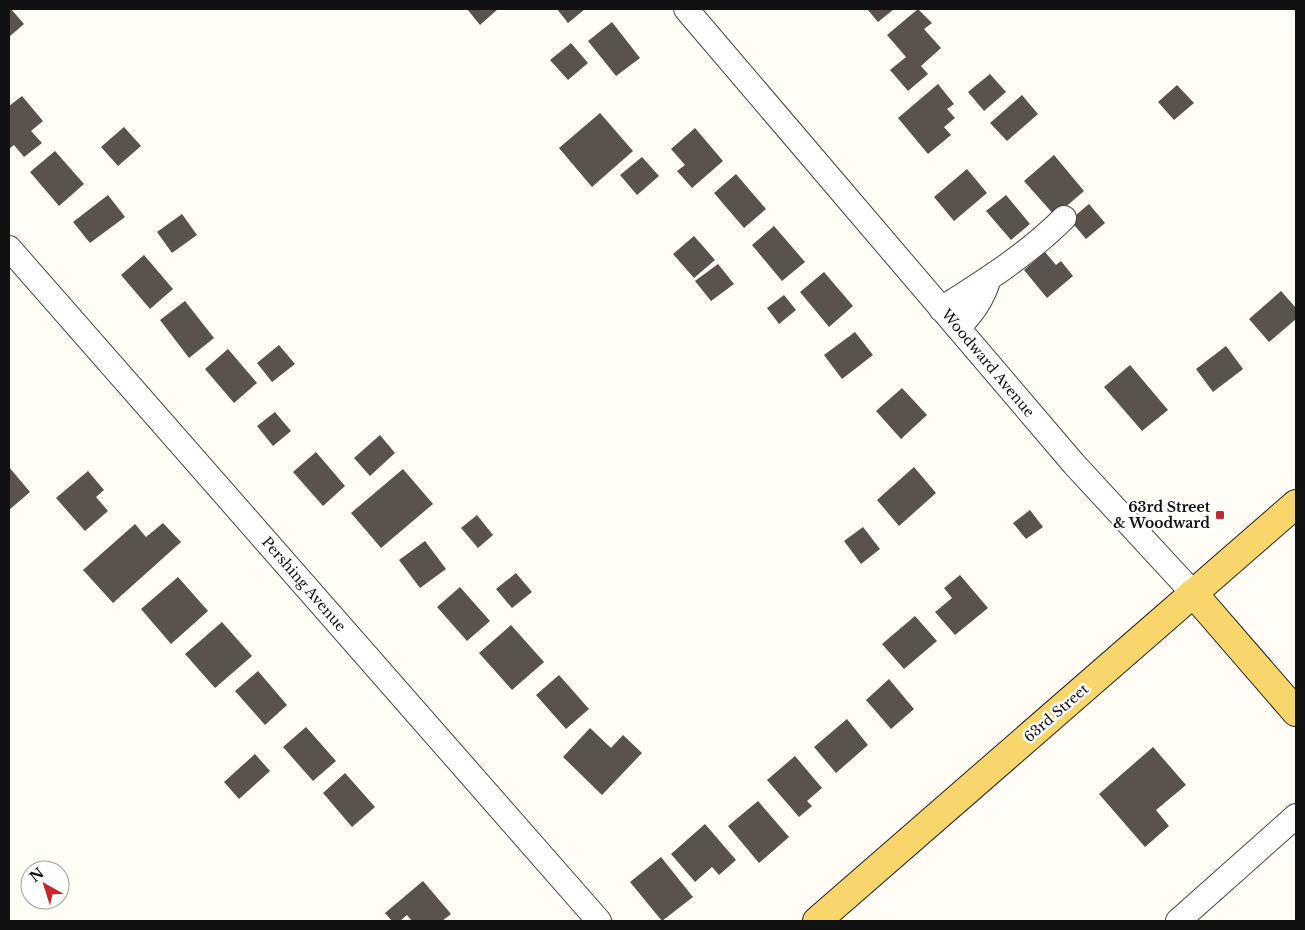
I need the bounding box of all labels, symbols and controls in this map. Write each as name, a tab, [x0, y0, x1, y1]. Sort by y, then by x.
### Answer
street label: Woodward Avenue	[937, 305, 1038, 421]
place label: 63rd Street & Woodward	[1113, 498, 1211, 532]
marker: 63rd Street & Woodward	[1214, 509, 1226, 521]
street label: Pershing Avenue	[258, 533, 350, 635]
street label: 63rd Street	[1020, 680, 1093, 746]
north arrow	[20, 860, 70, 910]
text: N	[26, 864, 48, 886]

